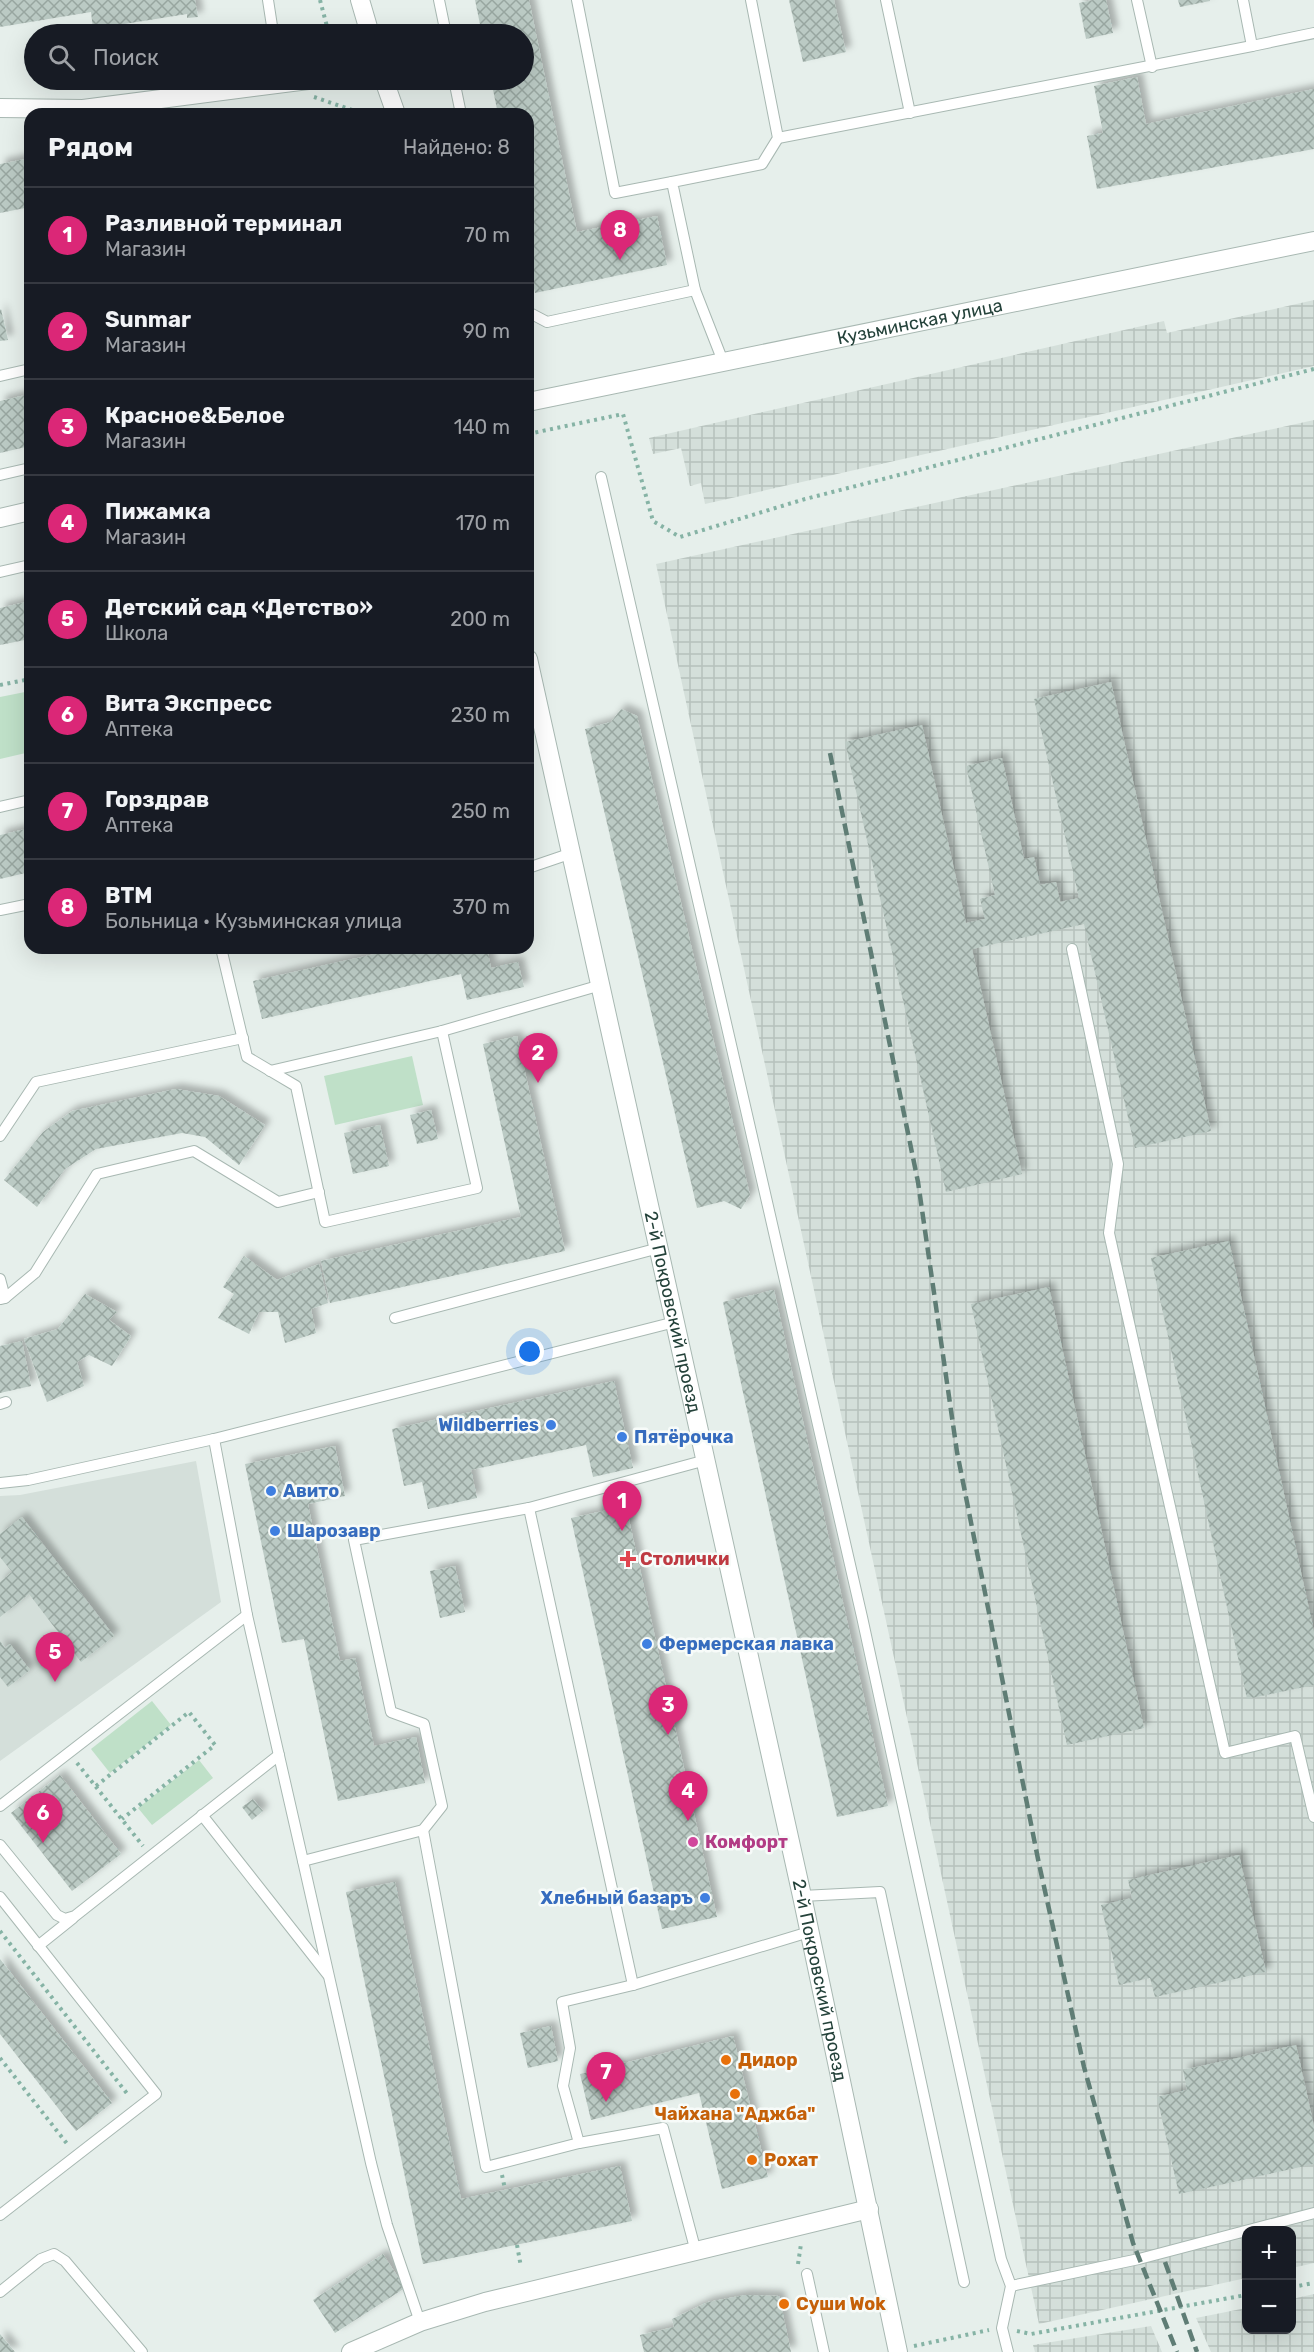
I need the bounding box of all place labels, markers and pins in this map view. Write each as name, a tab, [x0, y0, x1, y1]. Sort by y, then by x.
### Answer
pin: 8	[600, 210, 640, 260]
pin: 2	[518, 1034, 558, 1083]
place label: Wildberries	[438, 1414, 539, 1436]
marker: Wildberries	[544, 1418, 558, 1432]
place label: Пятёрочка	[634, 1426, 734, 1448]
marker: Пятёрочка	[615, 1430, 629, 1444]
place label: Авито	[283, 1480, 339, 1502]
pin: 1	[602, 1482, 642, 1531]
marker: Авито	[264, 1484, 278, 1498]
place label: Шарозавр	[287, 1520, 381, 1542]
marker: Шарозавр	[268, 1524, 282, 1538]
place label: Столички	[640, 1548, 729, 1570]
marker: Столички	[621, 1552, 635, 1566]
pin: 5	[36, 1632, 74, 1682]
place label: Фермерская лавка	[659, 1633, 834, 1655]
marker: Фермерская лавка	[640, 1637, 654, 1651]
pin: 3	[648, 1686, 688, 1735]
pin: 4	[668, 1772, 708, 1821]
pin: 6	[24, 1794, 63, 1843]
place label: Комфорт	[705, 1831, 788, 1853]
marker: Комфорт	[686, 1835, 700, 1849]
place label: Хлебный базаръ	[541, 1887, 693, 1909]
marker: Хлебный базаръ	[698, 1891, 712, 1905]
place label: Дидор	[738, 2049, 798, 2071]
pin: 7	[586, 2052, 626, 2102]
marker: Дидор	[719, 2053, 733, 2067]
marker: Чайхана "Аджба"	[728, 2087, 742, 2101]
place label: Чайхана "Аджба"	[655, 2103, 815, 2125]
place label: Рохат	[764, 2149, 818, 2171]
marker: Рохат	[745, 2153, 759, 2167]
place label: Суши Wok	[796, 2293, 886, 2315]
marker: Суши Wok	[777, 2297, 791, 2311]

